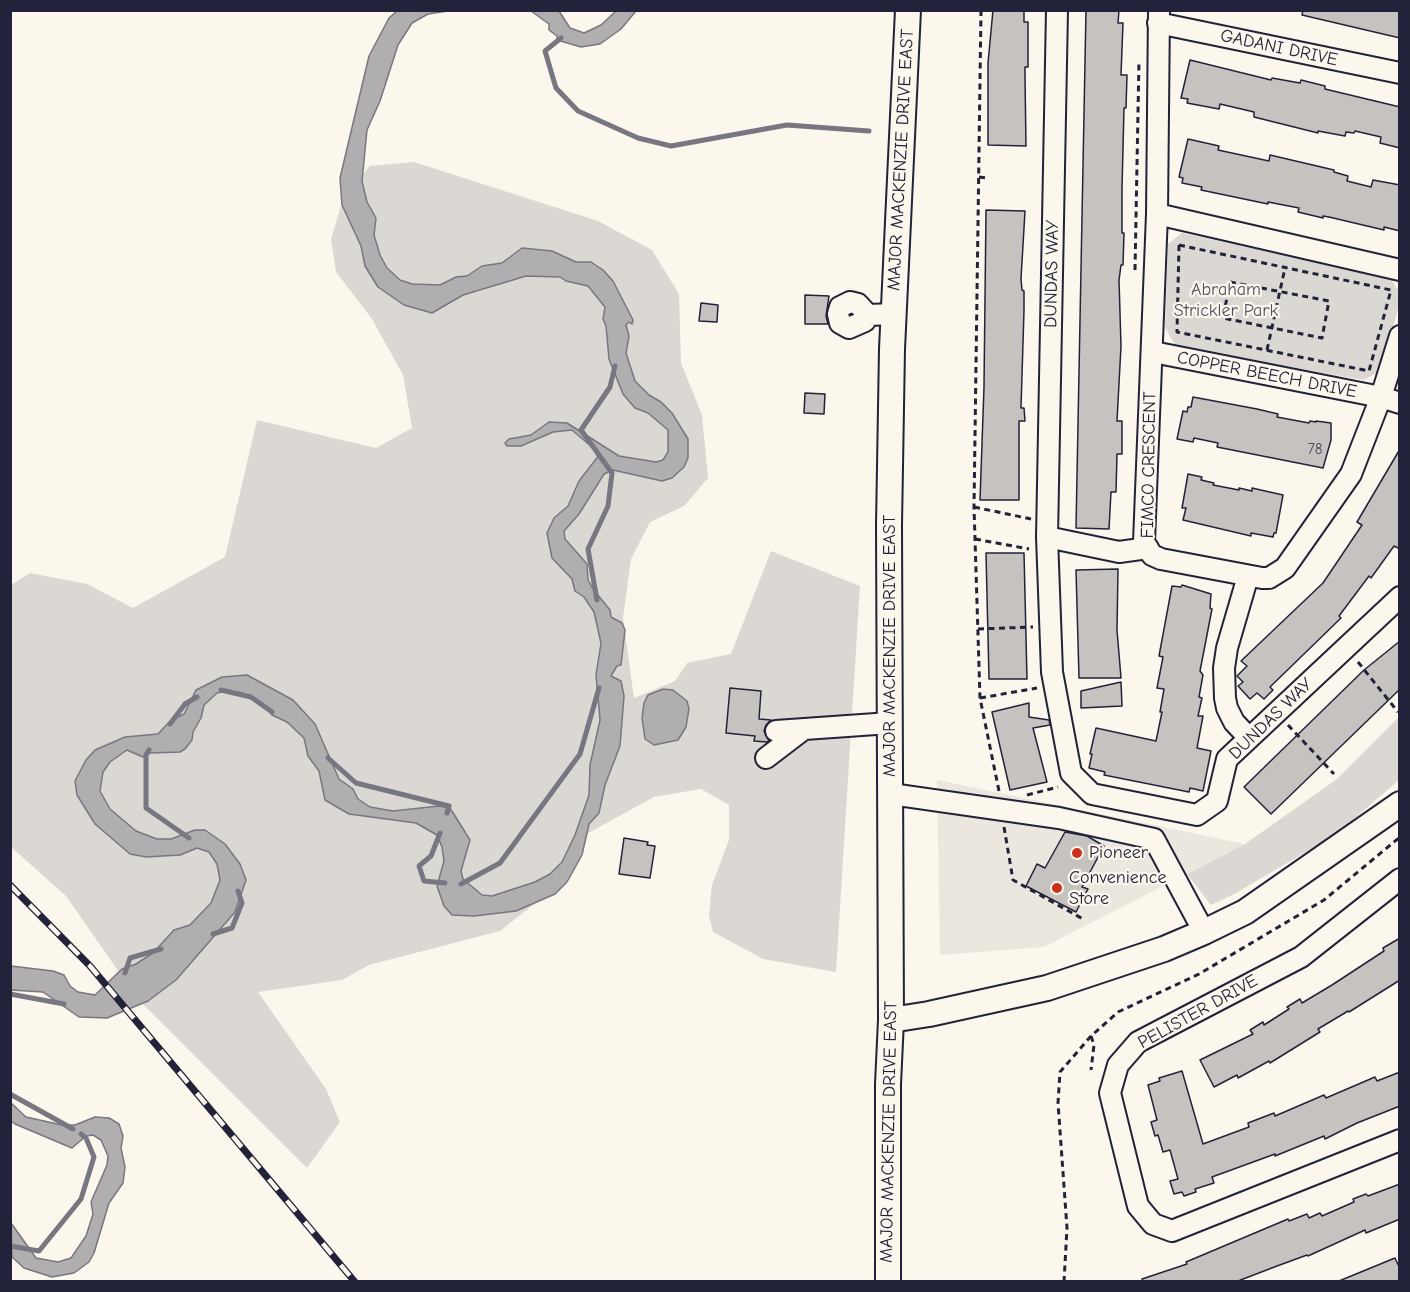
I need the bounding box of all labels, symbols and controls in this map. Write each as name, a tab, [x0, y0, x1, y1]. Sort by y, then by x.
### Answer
street label: GADANI DRIVE	[1218, 25, 1340, 71]
street label: MAJOR MACKENZIE DRIVE EAST	[883, 29, 919, 291]
street label: DUNDAS WAY	[1040, 220, 1064, 328]
park label: Abraham Strickler Park	[1174, 279, 1278, 322]
street label: COPPER BEECH DRIVE	[1175, 347, 1359, 403]
street label: FIMCO CRESCENT	[1137, 391, 1161, 539]
house number: 78	[1308, 441, 1322, 459]
street label: MAJOR MACKENZIE DRIVE EAST	[879, 515, 901, 777]
street label: DUNDAS WAY	[1225, 674, 1317, 764]
place label: Pioneer	[1089, 842, 1148, 864]
marker: Pioneer	[1070, 846, 1084, 860]
place label: Convenience Store	[1069, 867, 1166, 910]
marker: Convenience Store	[1050, 881, 1064, 895]
street label: PELISTER DRIVE	[1134, 970, 1262, 1054]
street label: MAJOR MACKENZIE DRIVE EAST	[876, 1001, 902, 1263]

